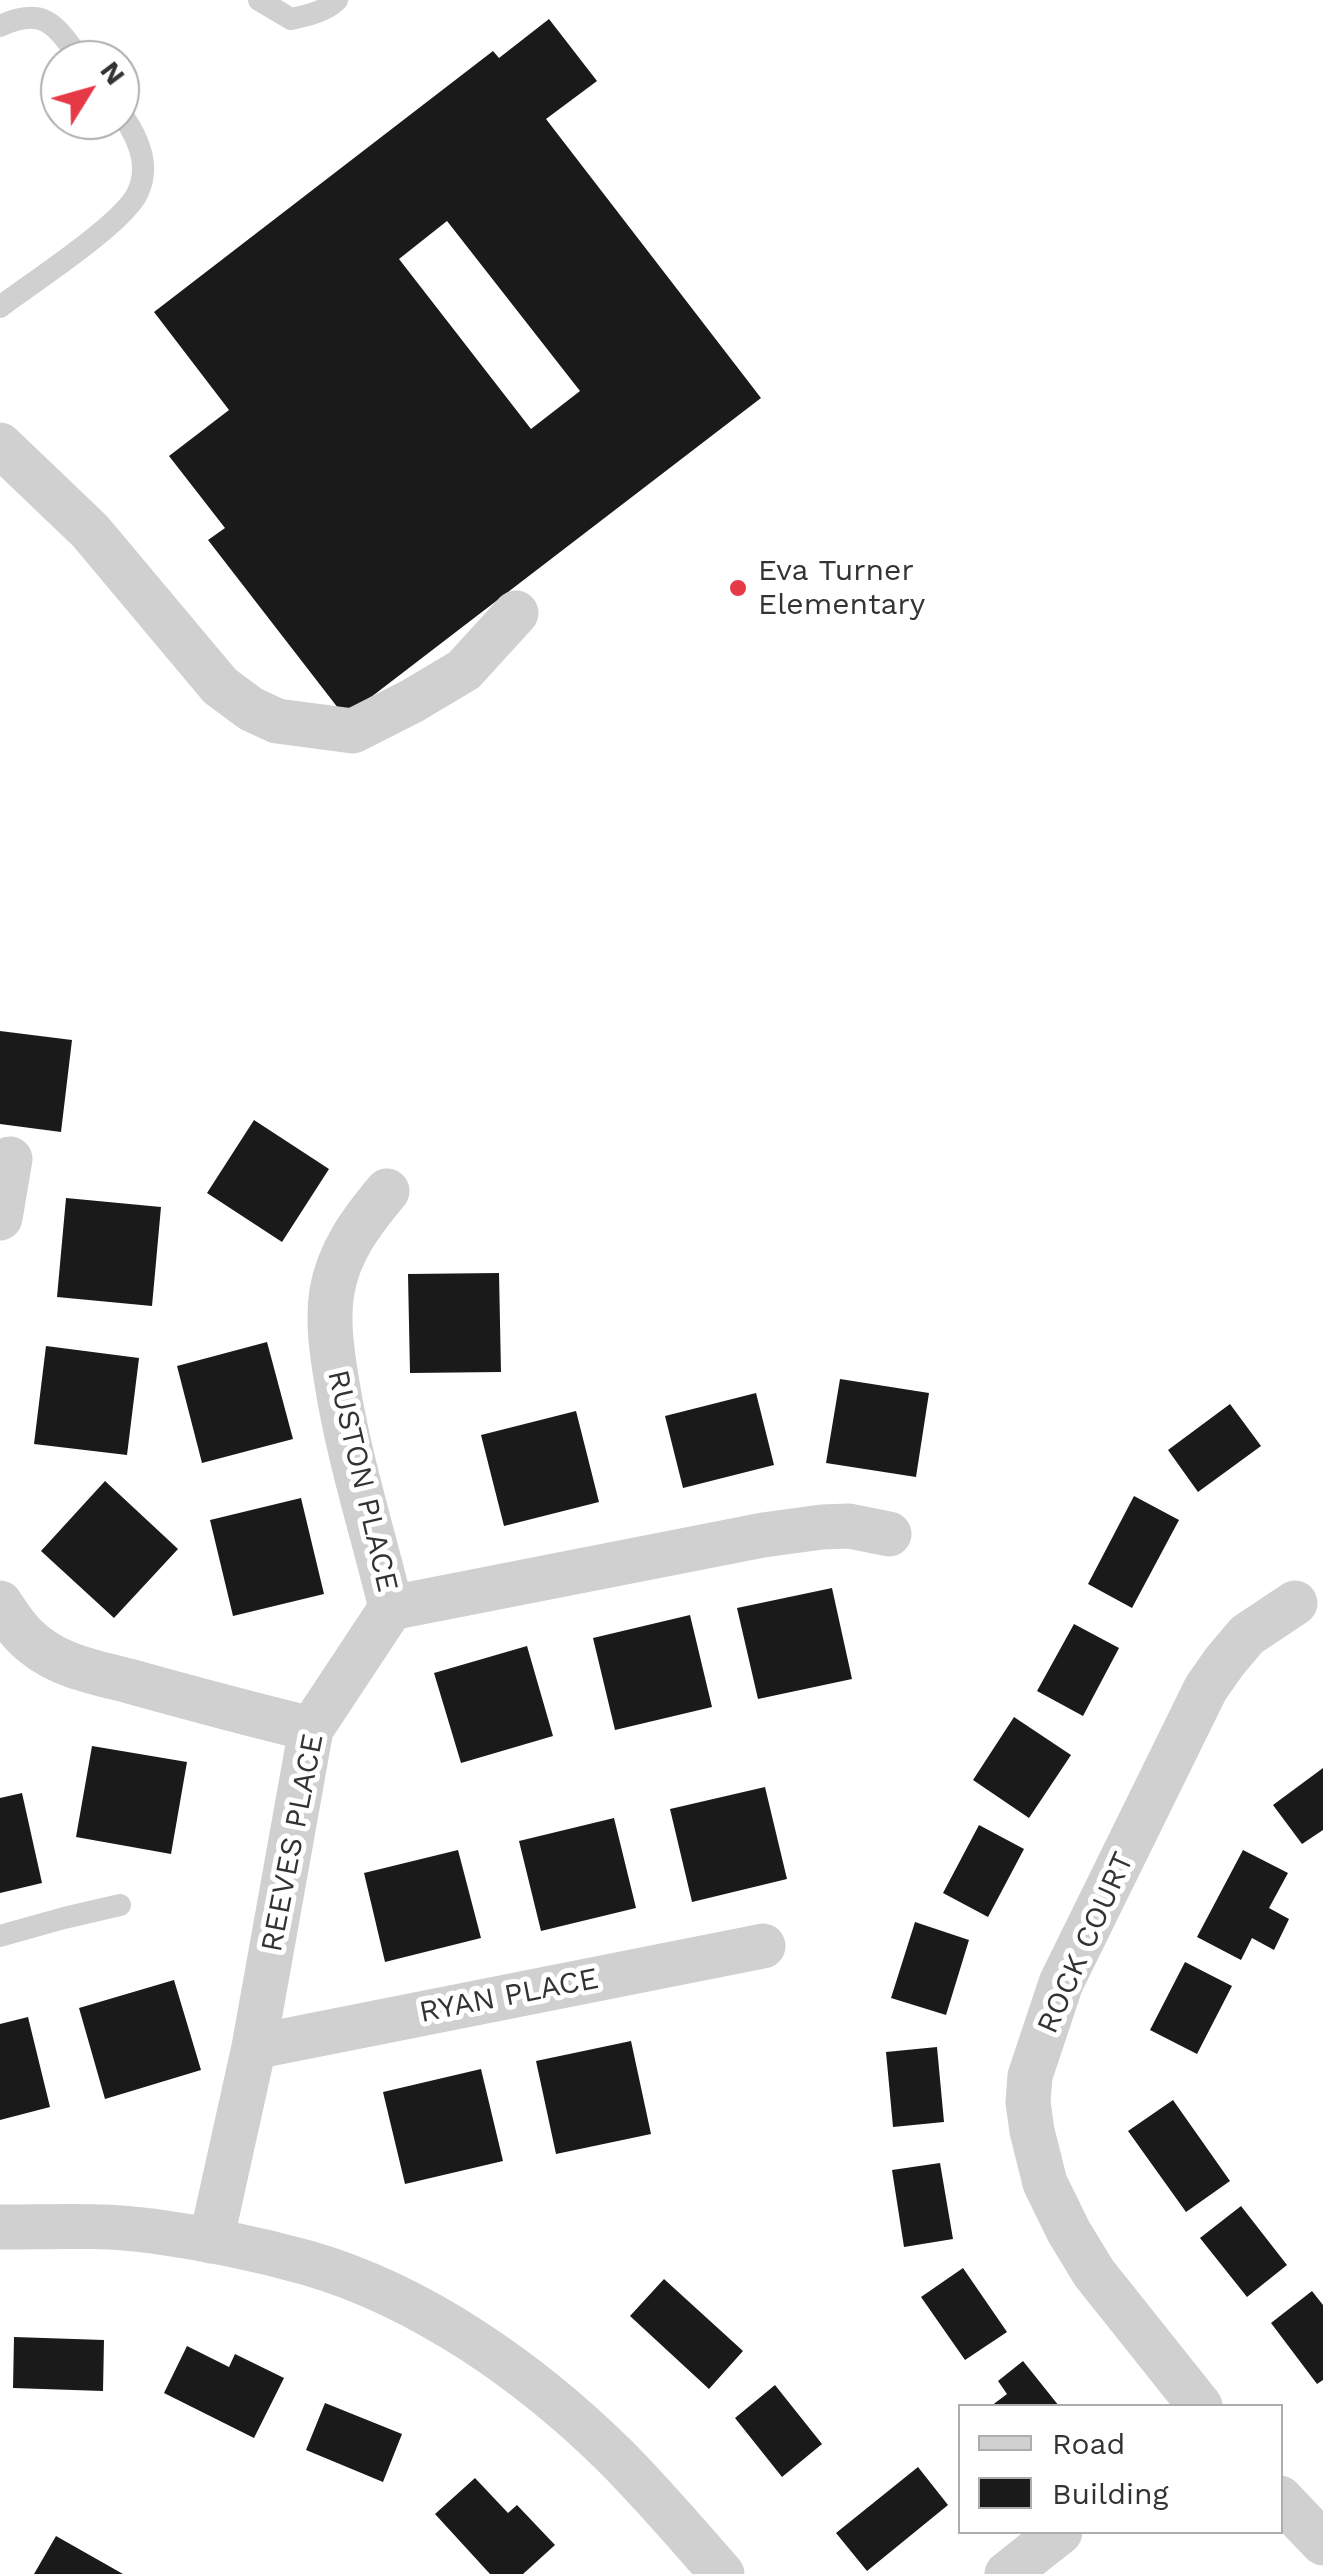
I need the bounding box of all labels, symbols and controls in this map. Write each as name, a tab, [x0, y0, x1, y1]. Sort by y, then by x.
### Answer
north arrow	[40, 40, 140, 140]
text: N	[93, 55, 132, 91]
place label: Eva Turner Elementary	[758, 553, 925, 624]
marker: Eva Turner Elementary	[727, 577, 749, 599]
street label: RUSTON PLACE	[319, 1366, 405, 1596]
street label: REEVES PLACE	[254, 1731, 332, 1955]
street label: ROCK COURT	[1030, 1847, 1142, 2039]
street label: RYAN PLACE	[416, 1961, 602, 2031]
legend	[958, 2404, 1283, 2534]
text: Road	[1052, 2426, 1125, 2461]
text: Building	[1052, 2476, 1169, 2511]

